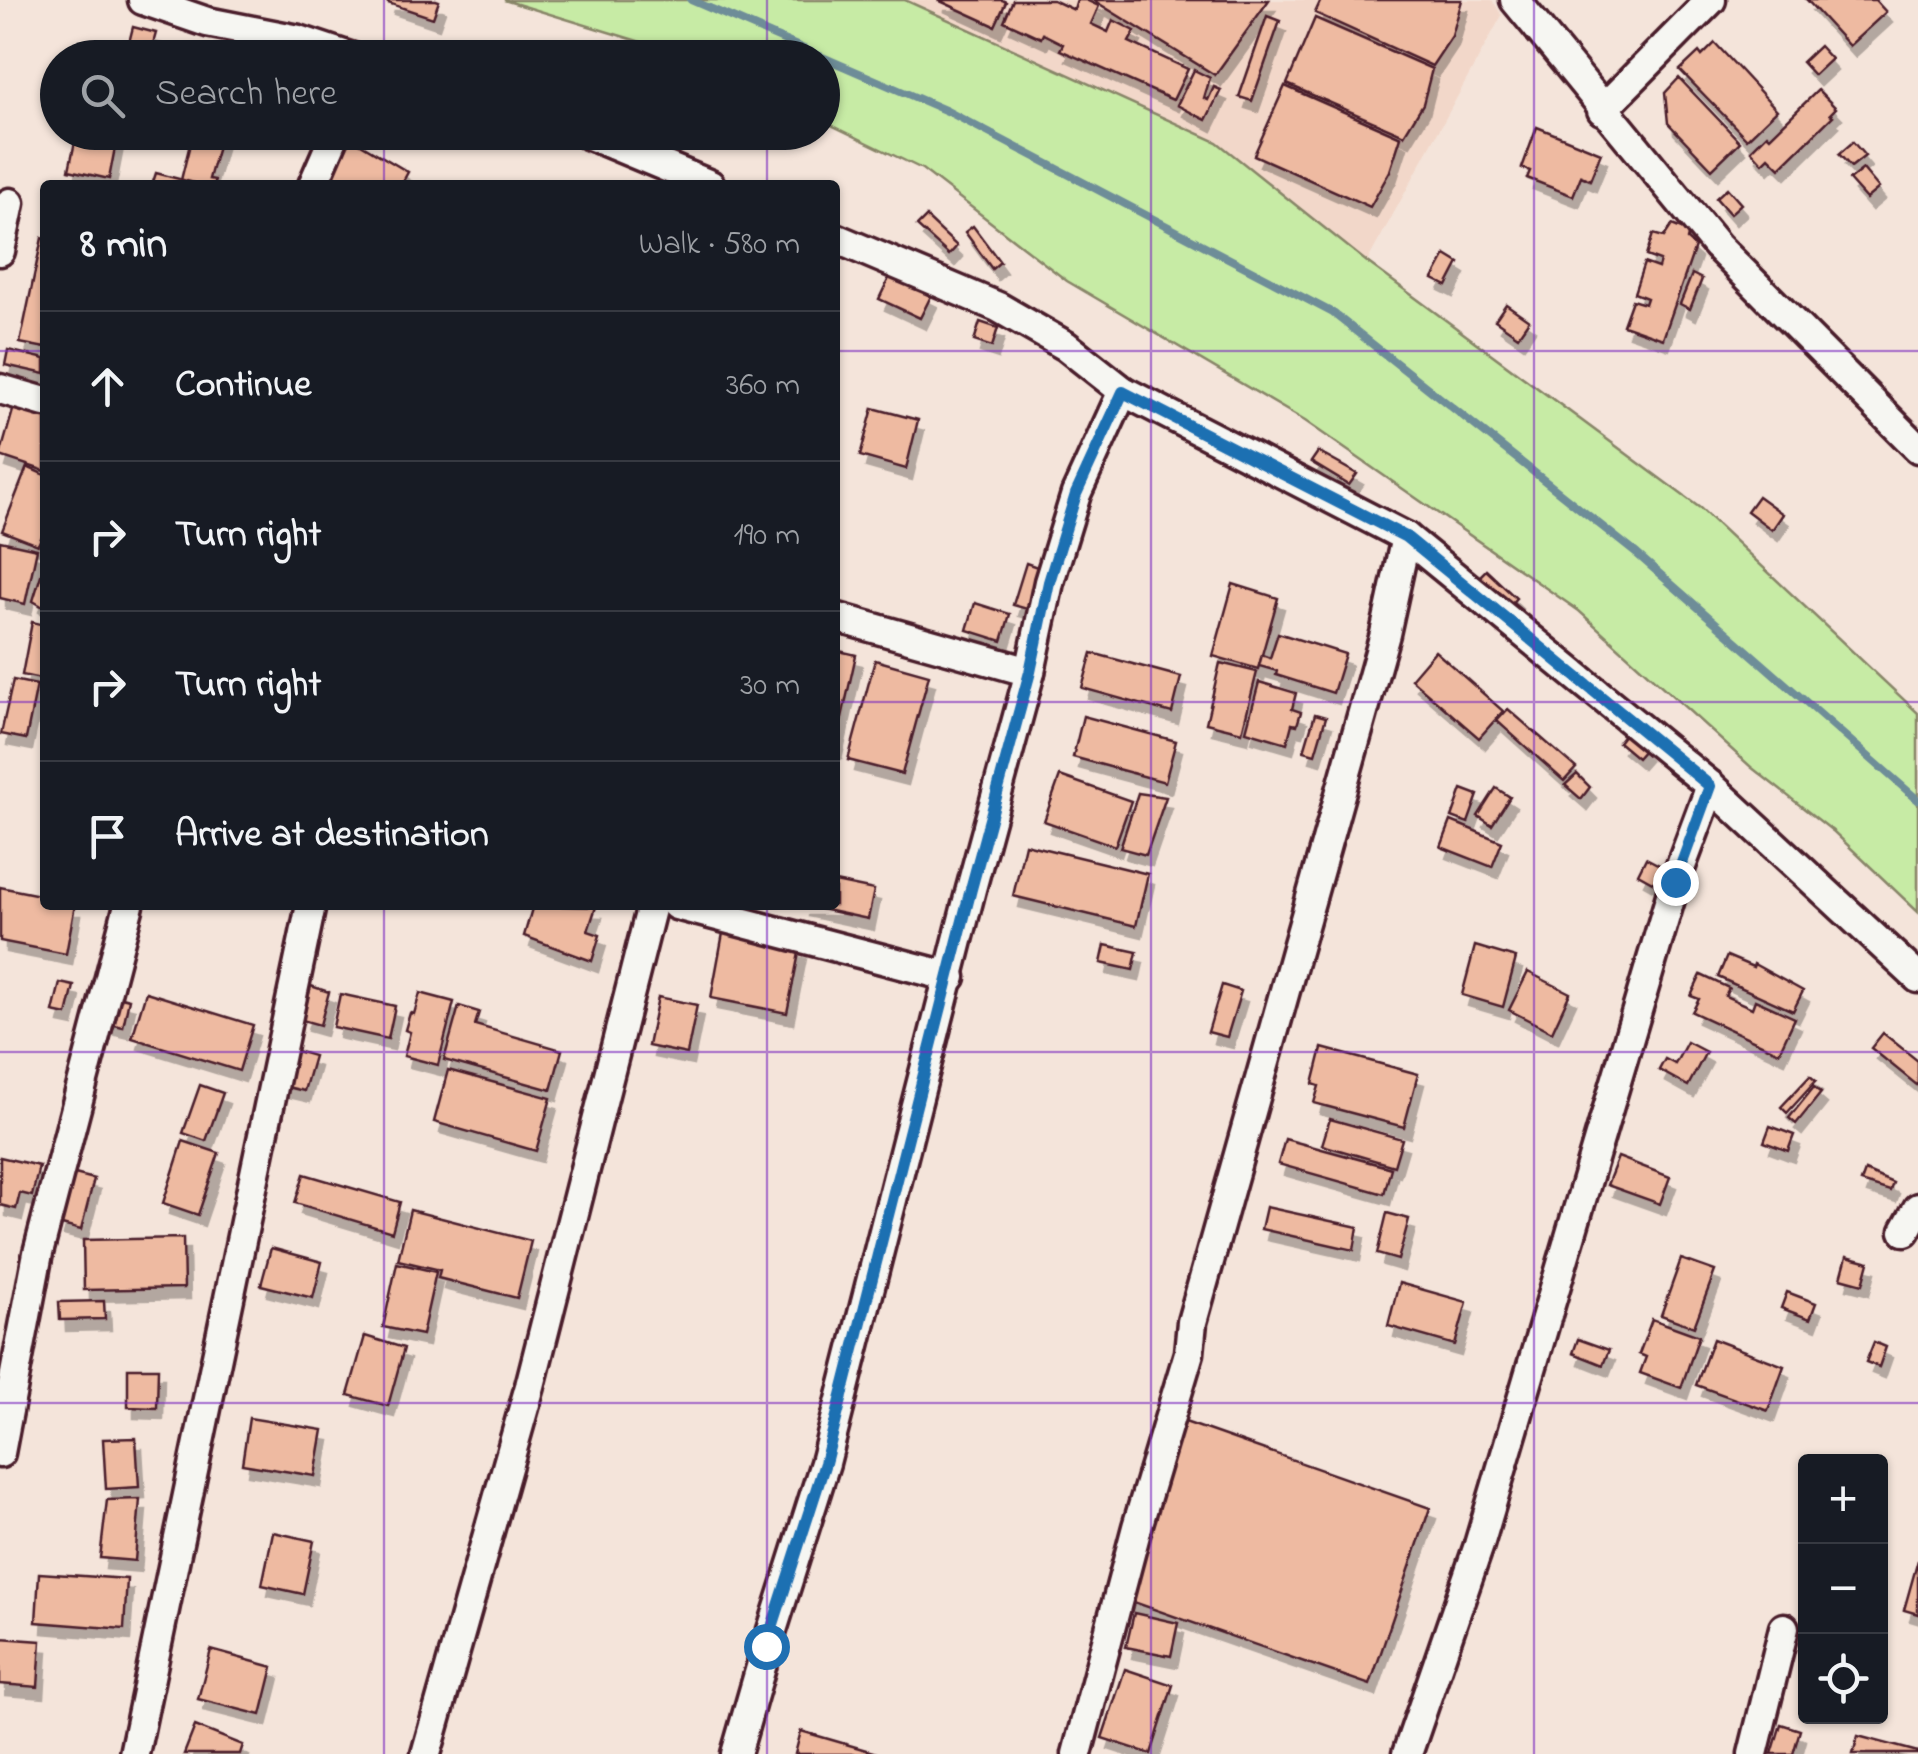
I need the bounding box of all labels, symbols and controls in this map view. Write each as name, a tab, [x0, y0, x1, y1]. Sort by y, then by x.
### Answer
search box	[40, 40, 840, 150]
text: Search here	[155, 67, 337, 123]
icon: search	[75, 68, 130, 123]
text: 8 min	[80, 215, 167, 276]
text: Walk · 580 m	[639, 222, 800, 269]
text: Continue	[175, 358, 311, 414]
icon: ahead	[80, 359, 135, 414]
text: 360 m	[726, 363, 800, 410]
text: Turn right	[175, 508, 321, 564]
icon: right	[80, 509, 135, 564]
text: 190 m	[734, 513, 800, 560]
text: Turn right	[175, 658, 321, 714]
icon: right	[80, 659, 135, 714]
text: 30 m	[740, 663, 800, 710]
text: Arrive at destination	[175, 808, 489, 864]
icon: arrive	[80, 809, 135, 864]
route end	[1653, 860, 1699, 906]
map controls	[1798, 1454, 1888, 1724]
button: +	[1798, 1454, 1888, 1544]
button: −	[1798, 1544, 1888, 1634]
route start	[744, 1624, 790, 1670]
button: locate	[1798, 1634, 1888, 1724]

